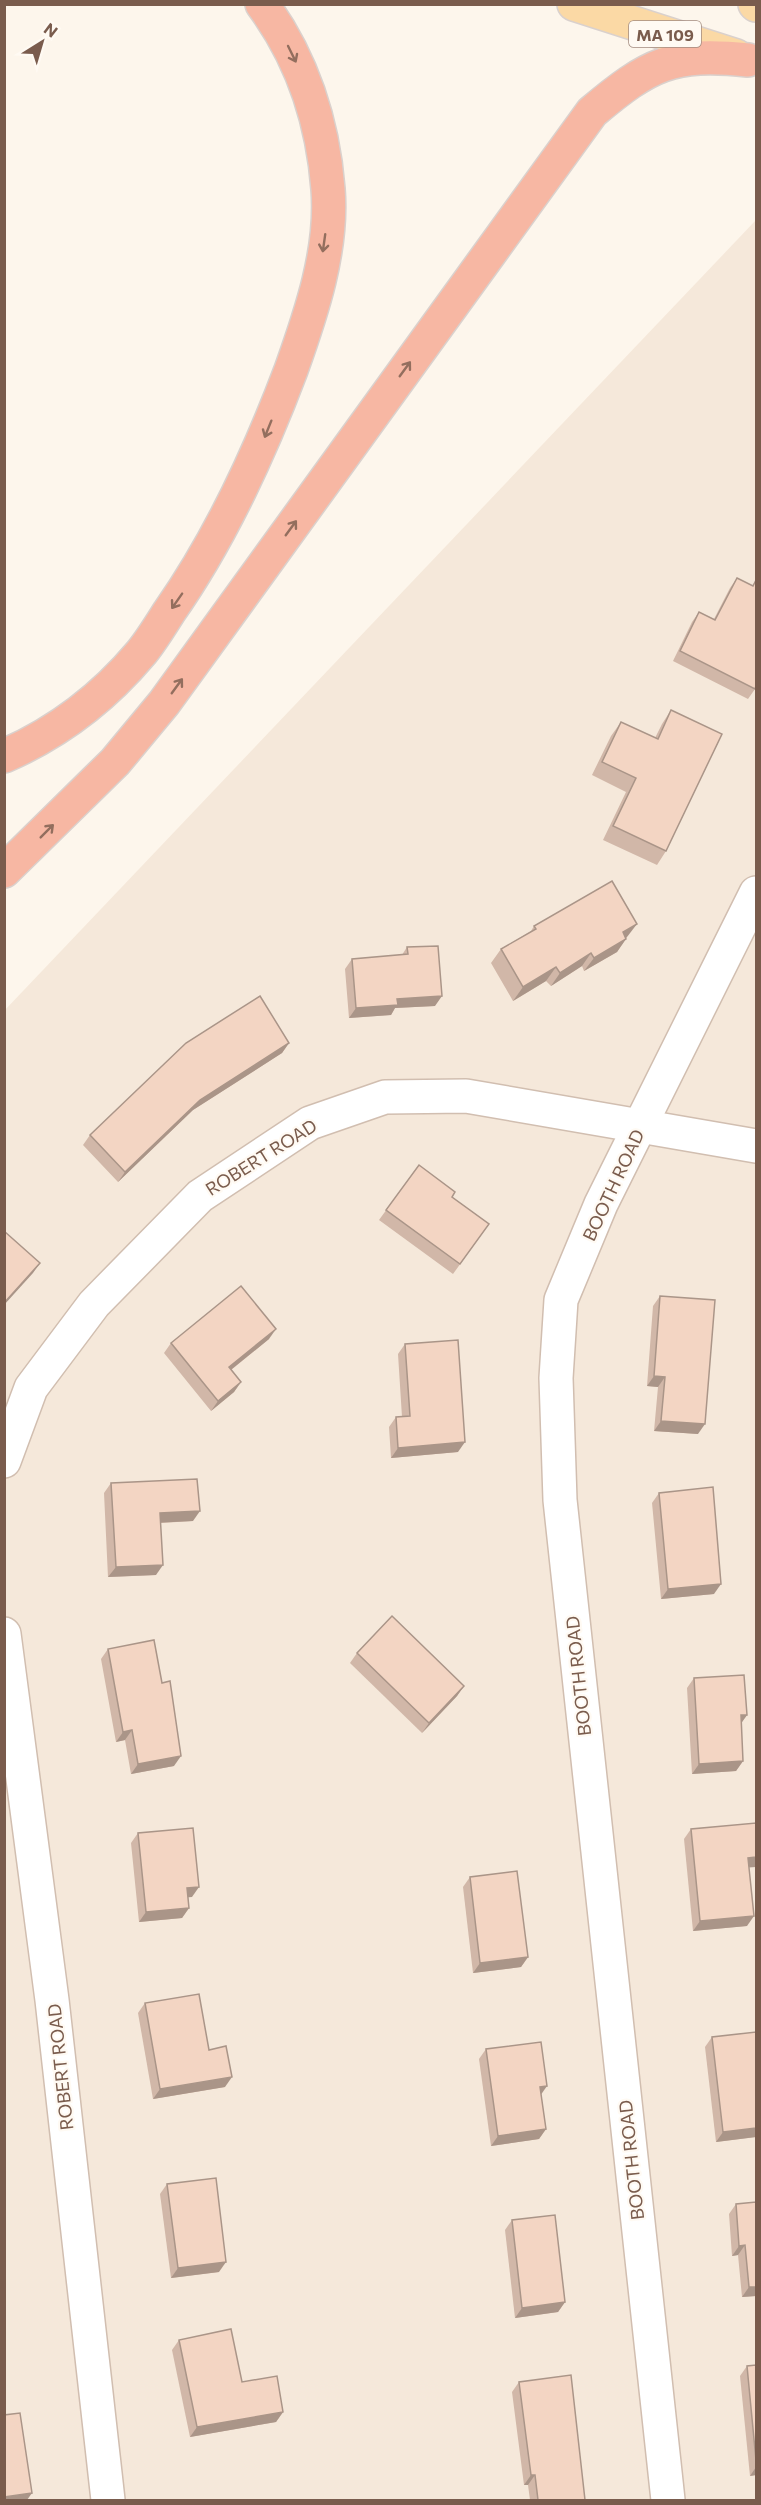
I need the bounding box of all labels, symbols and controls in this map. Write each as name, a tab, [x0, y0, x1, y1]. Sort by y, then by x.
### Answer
north arrow	[12, 12, 72, 72]
text: N	[41, 18, 62, 41]
road number: MA 109	[629, 21, 701, 47]
one-way arrow	[287, 45, 299, 63]
one-way arrow	[319, 233, 330, 253]
one-way arrow	[398, 362, 411, 378]
one-way arrow	[262, 419, 273, 438]
one-way arrow	[284, 520, 297, 536]
one-way arrow	[171, 593, 183, 609]
one-way arrow	[170, 678, 183, 694]
one-way arrow	[39, 824, 54, 838]
street label: ROBERT ROAD	[201, 1114, 321, 1200]
street label: BOOTH ROAD	[578, 1126, 648, 1244]
street label: BOOTH ROAD	[561, 1615, 595, 1737]
street label: ROBERT ROAD	[42, 2003, 78, 2131]
street label: BOOTH ROAD	[614, 2099, 648, 2221]

